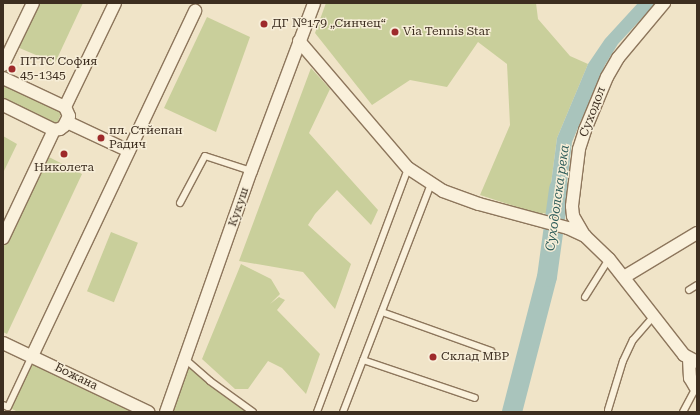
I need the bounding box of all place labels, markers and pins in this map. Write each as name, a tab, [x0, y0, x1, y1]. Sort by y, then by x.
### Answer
place label: ДГ №179 „Синчец“	[272, 17, 386, 31]
marker: ДГ №179 „Синчец“	[259, 19, 269, 29]
place label: Via Tennis Star	[403, 25, 490, 39]
marker: Via Tennis Star	[390, 27, 400, 37]
place label: ПТТС София 45-1345	[20, 55, 97, 83]
marker: ПТТС София 45-1345	[7, 64, 17, 74]
place label: пл. Стйепан Радич	[109, 124, 183, 152]
marker: пл. Стйепан Радич	[96, 133, 106, 143]
marker: Николета	[59, 149, 69, 159]
place label: Николета	[34, 161, 94, 175]
place label: Склад МВР	[441, 350, 509, 364]
marker: Склад МВР	[428, 352, 438, 362]

